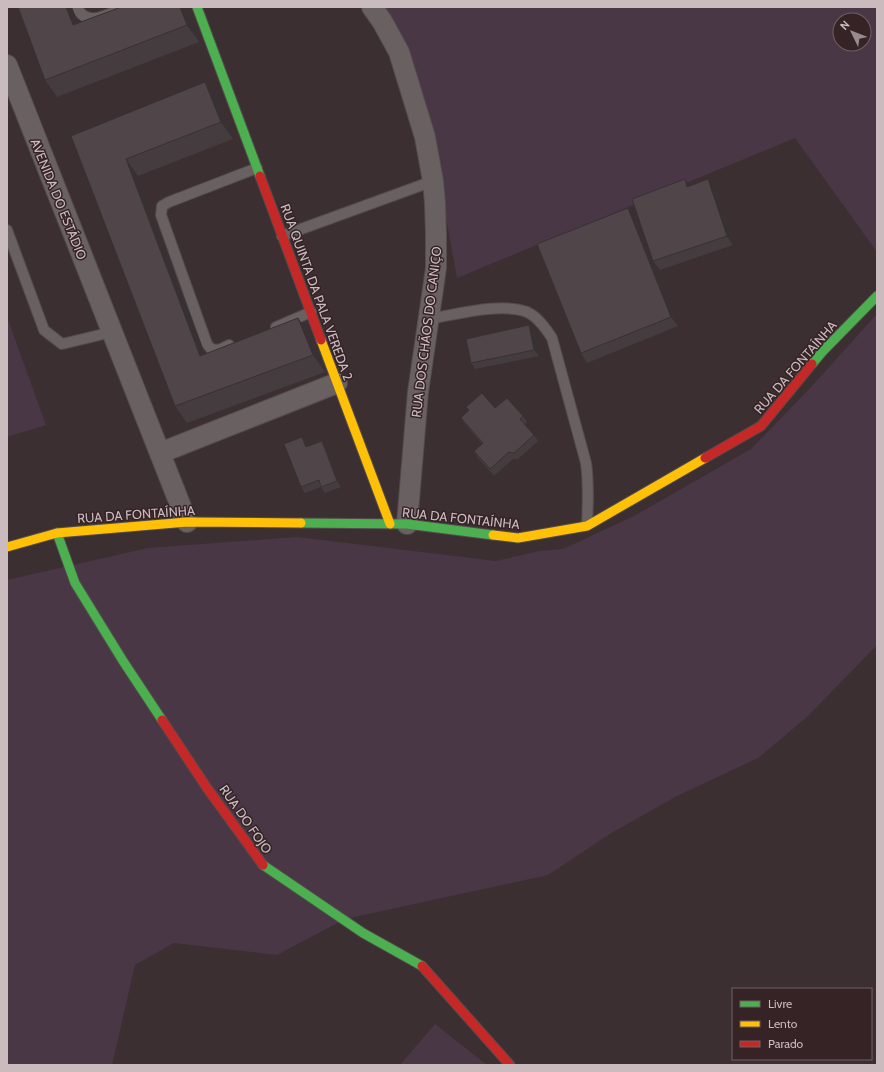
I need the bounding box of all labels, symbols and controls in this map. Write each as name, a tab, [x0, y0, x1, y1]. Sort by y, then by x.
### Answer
north arrow	[832, 12, 872, 52]
text: N	[837, 18, 852, 33]
street label: AVENIDA DO ESTÁDIO	[27, 136, 92, 262]
street label: RUA QUINTA DA PALA VEREDA 2	[278, 201, 357, 383]
street label: RUA DOS CHÃOS DO CANIÇO	[408, 246, 444, 418]
street label: RUA DA FONTAÍNHA	[750, 317, 840, 417]
street label: RUA DA FONTAÍNHA	[77, 501, 195, 526]
street label: RUA DA FONTAÍNHA	[402, 503, 521, 532]
street label: RUA DO FOJO	[216, 781, 276, 857]
legend	[732, 988, 872, 1060]
text: Livre	[768, 996, 792, 1011]
text: Lento	[768, 1016, 798, 1031]
text: Parado	[768, 1036, 804, 1051]

